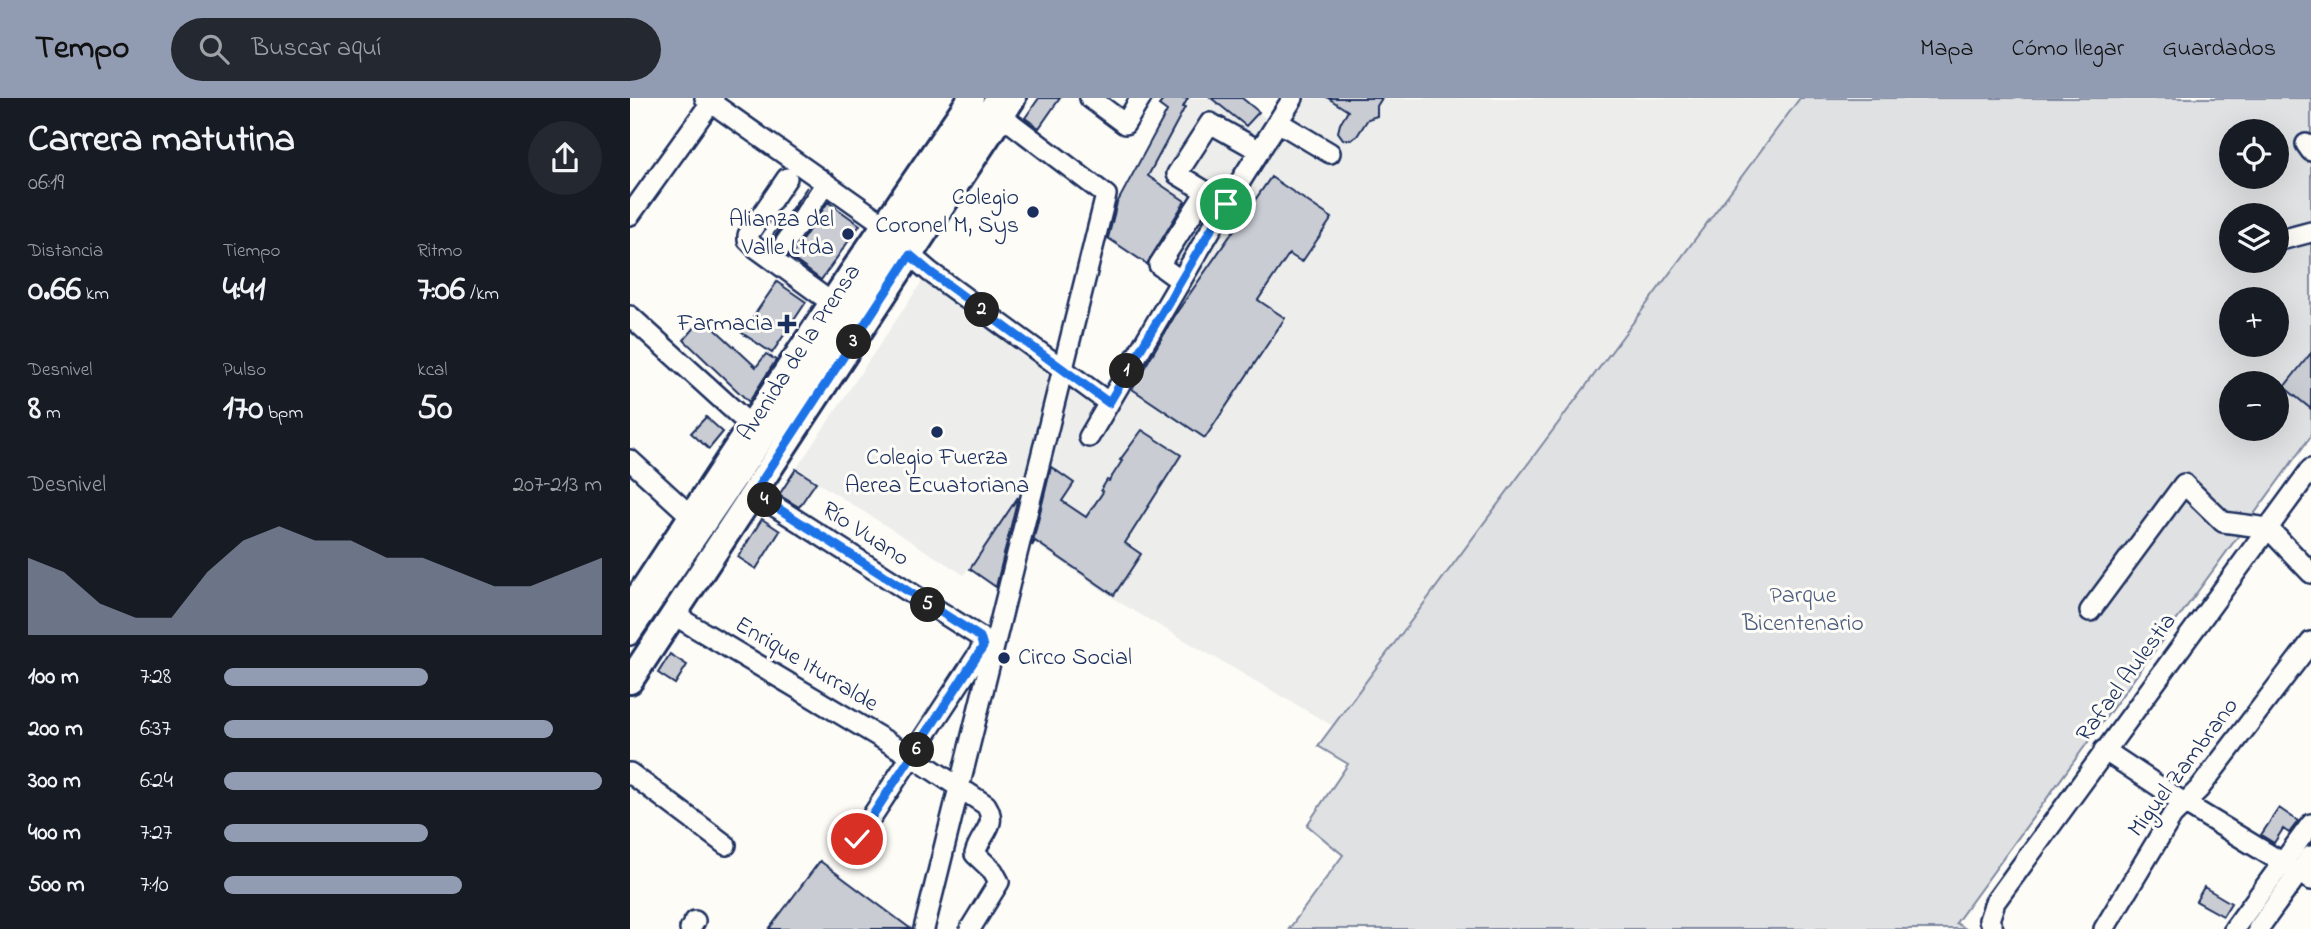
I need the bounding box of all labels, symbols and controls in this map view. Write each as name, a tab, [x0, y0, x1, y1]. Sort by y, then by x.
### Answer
search box	[171, 18, 661, 81]
text: Tempo	[35, 25, 129, 73]
icon: search	[195, 30, 233, 68]
text: Buscar aquí	[251, 30, 381, 68]
text: Mapa	[1920, 32, 1973, 67]
text: Cómo llegar	[2011, 32, 2124, 67]
text: Guardados	[2162, 32, 2276, 67]
text: Carrera matutina	[28, 113, 295, 169]
map controls	[2219, 119, 2289, 441]
button: locate	[2219, 119, 2289, 189]
button: share	[528, 121, 602, 195]
text: 06:19	[28, 167, 64, 200]
pin	[1196, 174, 1256, 234]
place label: Colegio Coronel M, Sys	[875, 181, 1019, 245]
icon: arrive	[1207, 185, 1245, 223]
place label: Alianza del Valle Ltda	[729, 203, 834, 266]
button: layers	[2219, 203, 2289, 273]
marker: Colegio Coronel M, Sys	[1025, 204, 1041, 220]
marker: Alianza del Valle Ltda	[840, 226, 856, 242]
text: Distancia	[28, 238, 103, 265]
text: Tiempo	[223, 238, 280, 265]
text: Ritmo	[417, 238, 462, 265]
street label: Avenida de la Prensa	[729, 257, 871, 449]
text: 0.66	[28, 265, 81, 316]
text: 4:41	[223, 265, 266, 316]
text: 7:06	[417, 265, 465, 316]
text: km	[81, 281, 109, 308]
text: /km	[465, 281, 499, 308]
button: +	[2219, 287, 2289, 357]
pin: 2	[964, 292, 1000, 328]
text: 2	[977, 296, 986, 323]
place label: Farmacia	[677, 307, 773, 342]
marker: Farmacia	[779, 316, 795, 332]
pin: 3	[836, 324, 872, 360]
text: 3	[850, 328, 857, 355]
pin: 1	[1110, 354, 1144, 388]
text: Desnivel	[28, 357, 93, 384]
text: Pulso	[223, 357, 266, 384]
text: kcal	[417, 357, 448, 384]
text: 1	[1123, 357, 1130, 384]
button: −	[2219, 371, 2289, 441]
text: 8	[28, 384, 41, 435]
text: 170	[223, 384, 263, 435]
text: 50	[417, 384, 452, 435]
text: m	[41, 400, 61, 427]
text: bpm	[263, 400, 303, 427]
marker: Colegio Fuerza Aerea Ecuatoriana	[929, 424, 945, 440]
place label: Colegio Fuerza Aerea Ecuatoriana	[845, 441, 1029, 504]
text: Desnivel	[28, 469, 106, 502]
text: 207–213 m	[513, 469, 602, 502]
pin: 4	[748, 482, 782, 518]
text: 4	[761, 486, 768, 513]
street label: Río Vuano	[814, 494, 916, 576]
park label: Parque Bicentenario	[1741, 579, 1864, 642]
pin: 5	[910, 588, 946, 622]
text: 5	[922, 591, 933, 618]
street label: Rafael Aulestia	[2068, 606, 2186, 750]
street label: Enrique Iturralde	[728, 608, 885, 722]
place label: Circo Social	[1018, 641, 1132, 676]
marker: Circo Social	[996, 650, 1012, 666]
text: 100 m	[28, 661, 79, 694]
text: 7:28	[140, 661, 172, 694]
street label: Miguel Zambrano	[2120, 691, 2248, 845]
text: 200 m	[28, 713, 83, 746]
text: 6:37	[140, 713, 171, 746]
pin: 6	[900, 732, 934, 768]
text: 6	[912, 736, 921, 763]
text: 300 m	[28, 765, 81, 798]
text: 6:24	[140, 765, 173, 798]
pin	[827, 809, 887, 869]
text: 400 m	[28, 817, 81, 850]
text: 7:27	[140, 817, 172, 850]
icon: check	[838, 820, 876, 858]
text: 500 m	[28, 869, 85, 902]
text: 7:10	[140, 869, 169, 902]

